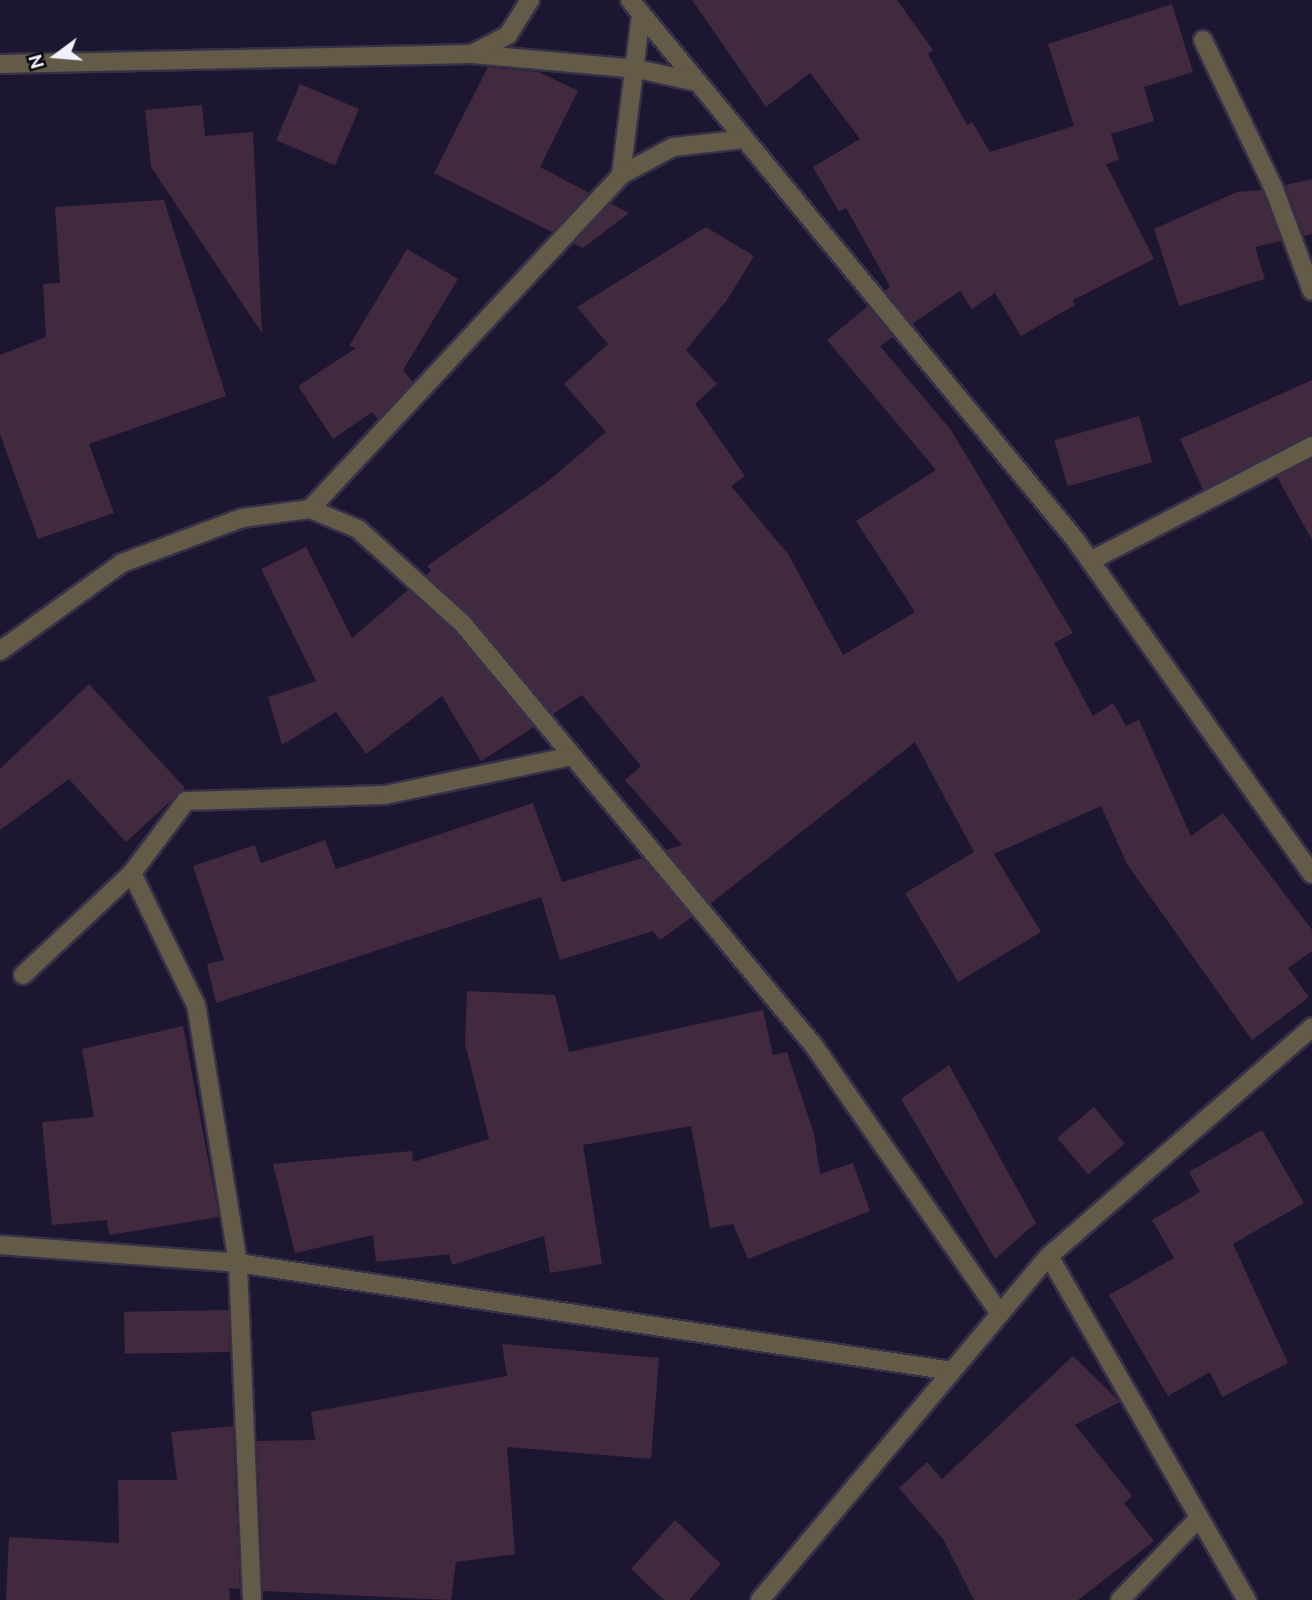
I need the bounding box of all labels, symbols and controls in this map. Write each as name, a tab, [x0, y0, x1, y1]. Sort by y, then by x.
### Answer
north arrow	[21, 21, 91, 91]
text: N	[23, 52, 48, 72]

